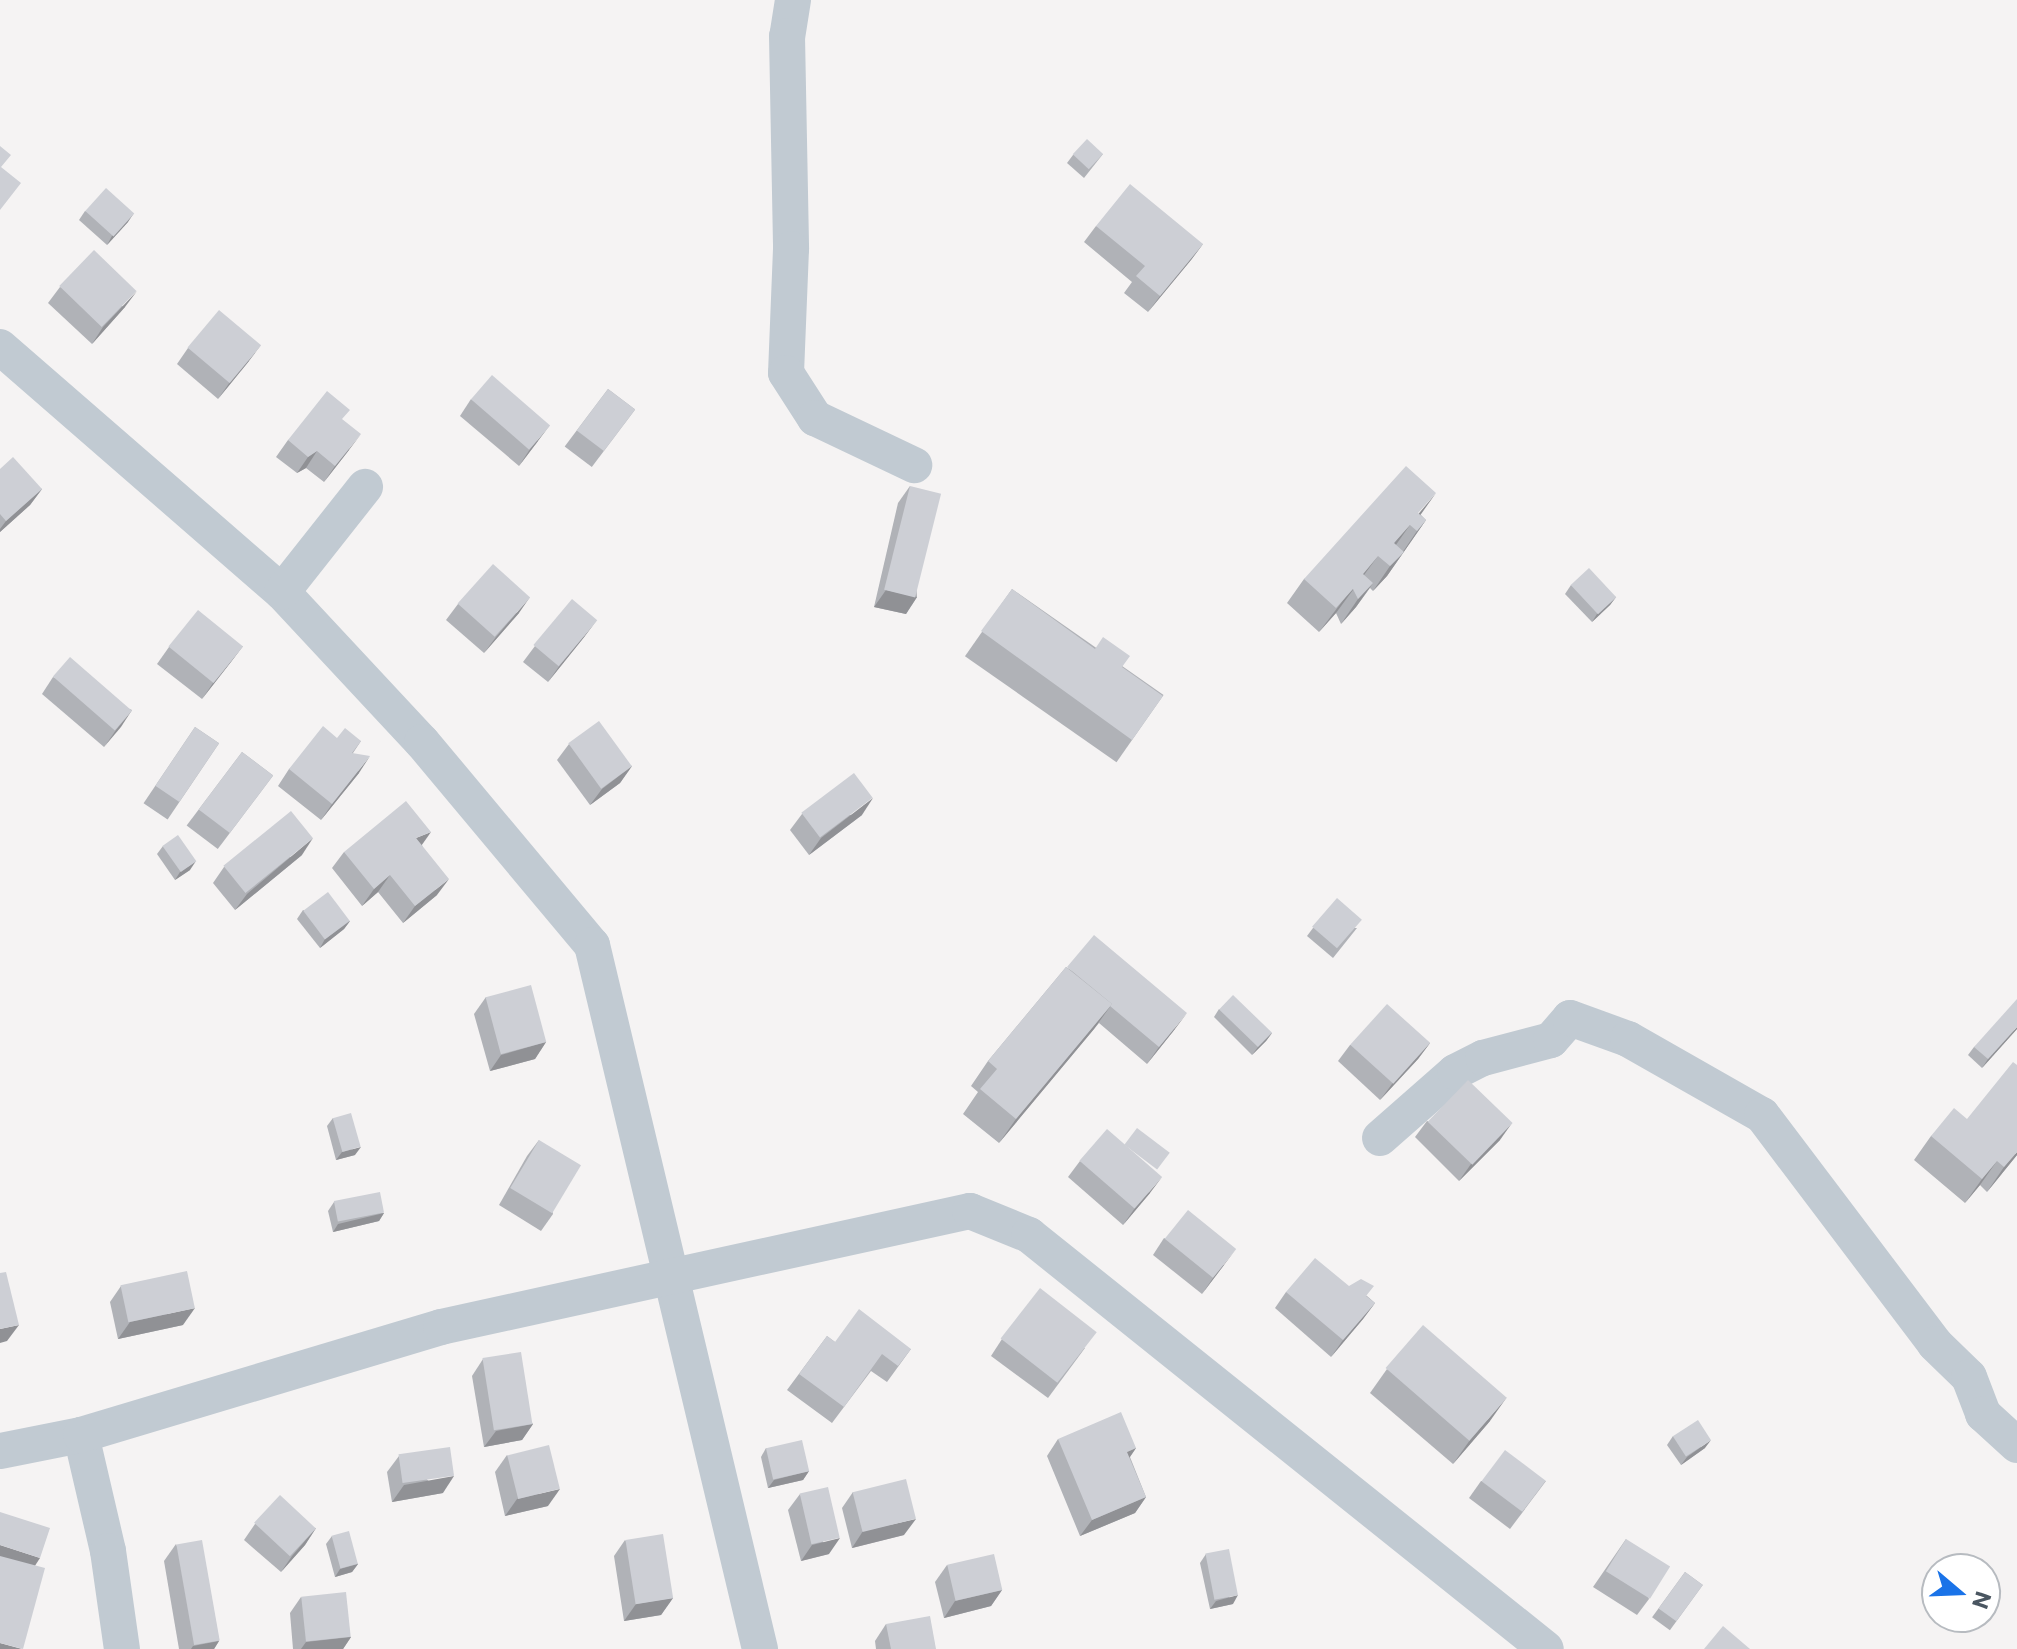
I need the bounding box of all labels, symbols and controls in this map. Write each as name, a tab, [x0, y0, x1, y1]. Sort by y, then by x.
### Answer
north arrow	[1921, 1553, 2001, 1633]
text: N	[1967, 1588, 1998, 1613]

